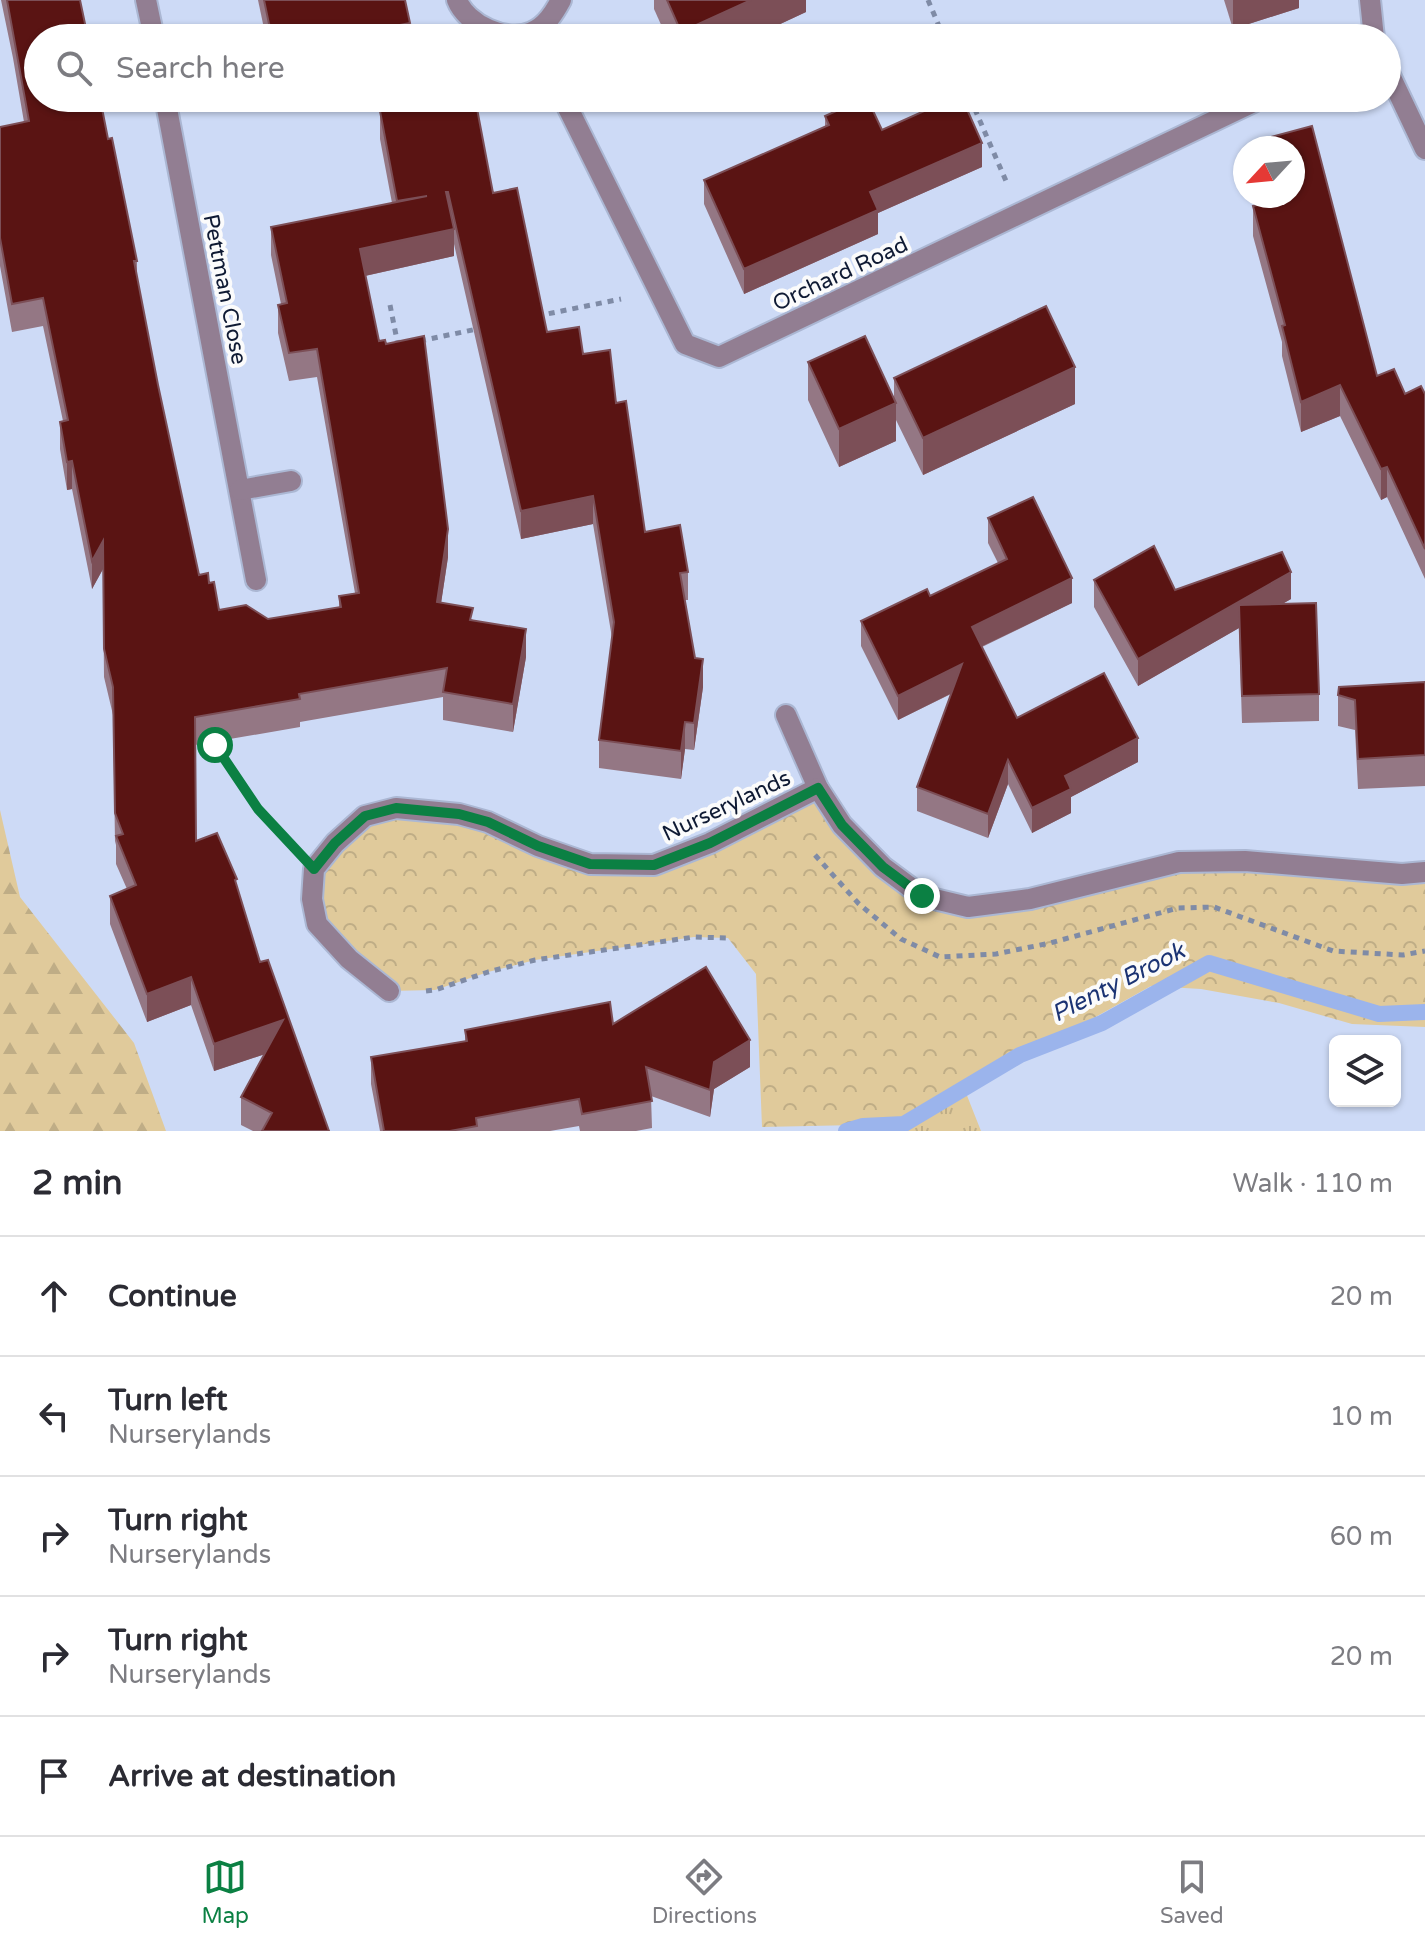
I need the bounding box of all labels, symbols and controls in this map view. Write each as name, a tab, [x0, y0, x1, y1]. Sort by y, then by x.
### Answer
search box	[24, 24, 1401, 112]
icon: search	[52, 46, 96, 90]
text: Search here	[116, 50, 285, 87]
north arrow	[1233, 136, 1305, 208]
street label: Pettman Close	[198, 212, 252, 367]
street label: Orchard Road	[769, 231, 912, 317]
route start	[197, 727, 233, 763]
street label: Nurserylands	[658, 765, 795, 847]
route end	[904, 878, 940, 914]
water label: Plenty Brook	[1047, 936, 1191, 1028]
map controls	[1329, 1035, 1401, 1107]
button: layers	[1329, 1035, 1401, 1107]
text: 2 min	[32, 1163, 123, 1204]
text: Walk · 110 m	[1233, 1168, 1393, 1199]
icon: ahead	[32, 1274, 76, 1318]
text: Continue	[108, 1278, 237, 1315]
text: 20 m	[1330, 1281, 1393, 1312]
text: Turn left	[108, 1382, 227, 1419]
icon: left	[32, 1394, 76, 1438]
text: 10 m	[1330, 1401, 1393, 1432]
text: Nurserylands	[108, 1419, 271, 1450]
text: Turn right	[108, 1502, 248, 1539]
icon: right	[32, 1514, 76, 1558]
text: 60 m	[1330, 1521, 1393, 1552]
text: Nurserylands	[108, 1539, 271, 1570]
text: Turn right	[108, 1622, 248, 1659]
icon: right	[32, 1634, 76, 1678]
text: 20 m	[1330, 1641, 1393, 1672]
text: Nurserylands	[108, 1659, 271, 1690]
icon: arrive	[32, 1754, 76, 1798]
text: Arrive at destination	[108, 1758, 396, 1795]
tab: Map	[201, 1855, 249, 1929]
tab: Directions	[652, 1855, 757, 1929]
tab: Saved	[1160, 1855, 1224, 1929]

